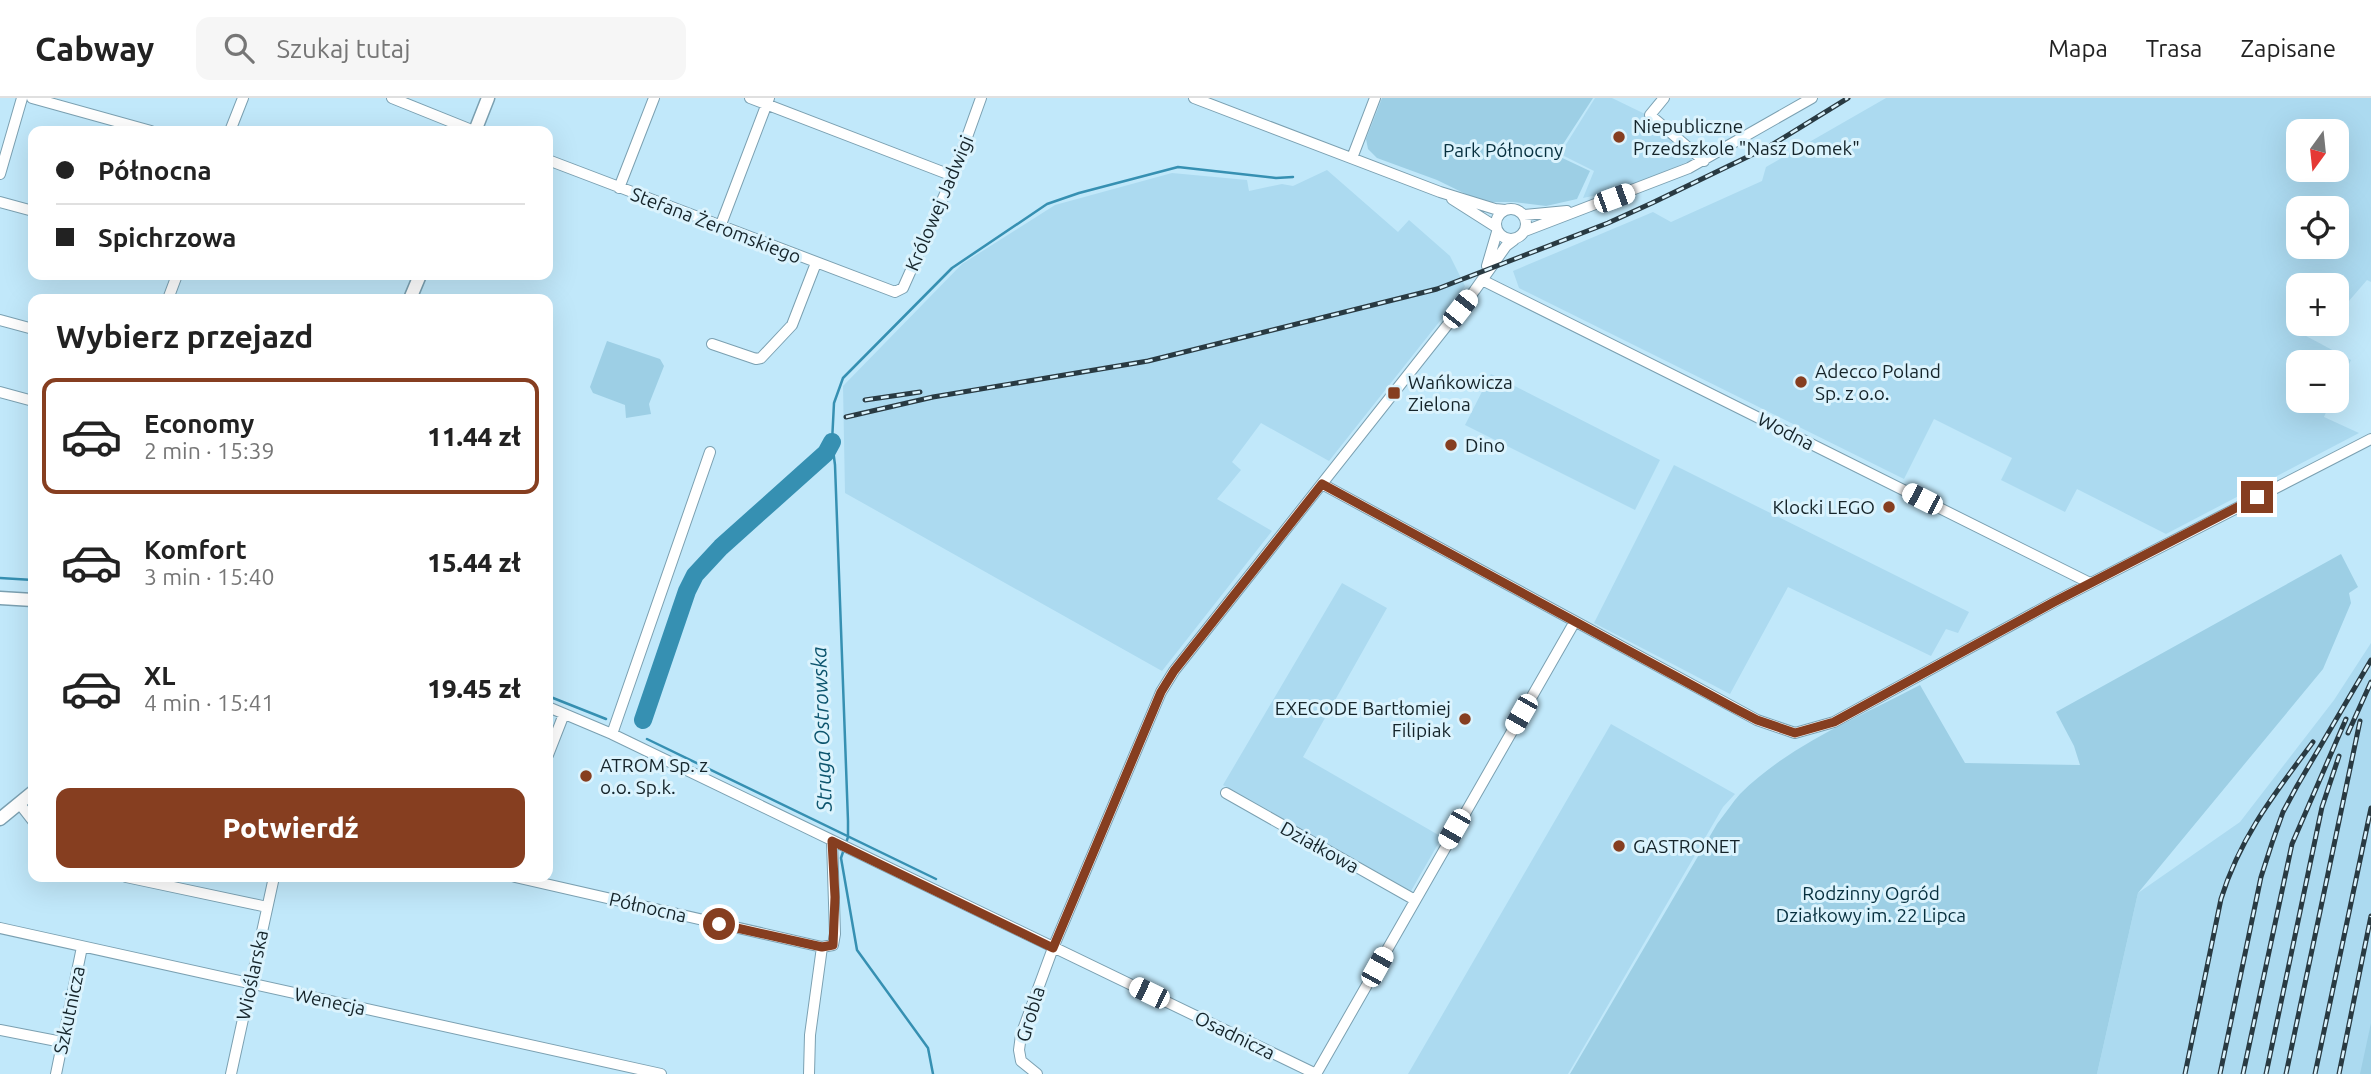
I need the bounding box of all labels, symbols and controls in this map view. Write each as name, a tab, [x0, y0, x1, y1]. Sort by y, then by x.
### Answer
search box	[196, 17, 686, 80]
icon: search	[220, 29, 258, 67]
text: Cabway	[35, 30, 154, 67]
text: Szukaj tutaj	[276, 34, 410, 63]
text: Mapa	[2048, 35, 2108, 62]
text: Trasa	[2146, 35, 2202, 62]
text: Zapisane	[2240, 35, 2336, 62]
place label: Niepubliczne Przedszkole "Nasz Domek"	[1633, 115, 1860, 159]
north arrow	[2286, 119, 2348, 182]
map controls	[2286, 119, 2349, 413]
marker: Niepubliczne Przedszkole "Nasz Domek"	[1611, 129, 1627, 145]
street label: Królowej Jadwigi	[900, 132, 978, 274]
park label: Park Północny	[1443, 139, 1563, 161]
text: Północna	[98, 156, 212, 185]
car	[1591, 181, 1638, 215]
street label: Stefana Żeromskiego	[628, 182, 804, 268]
button: locate	[2286, 196, 2349, 259]
text: Spichrzowa	[98, 223, 236, 252]
button: +	[2286, 273, 2349, 336]
car	[1439, 286, 1482, 332]
text: Wybierz przejazd	[56, 318, 314, 354]
button: −	[2286, 350, 2349, 413]
place label: Adecco Poland Sp. z o.o.	[1815, 360, 1941, 404]
place label: Wańkowicza Zielona	[1408, 371, 1513, 415]
marker: Adecco Poland Sp. z o.o.	[1793, 374, 1809, 390]
marker: Wańkowicza Zielona	[1386, 385, 1402, 401]
icon: car	[60, 405, 123, 468]
street label: Wodna	[1754, 408, 1818, 454]
text: Economy	[144, 409, 254, 438]
text: 11.44 zł	[427, 422, 521, 451]
place label: Dino	[1465, 434, 1505, 456]
marker: Dino	[1443, 437, 1459, 453]
text: 2 min · 15:39	[144, 438, 275, 463]
car	[1899, 480, 1946, 518]
route end	[2241, 481, 2273, 513]
place label: Klocki LEGO	[1773, 496, 1875, 518]
marker: Klocki LEGO	[1881, 499, 1897, 515]
icon: car	[60, 531, 123, 594]
text: Komfort	[144, 535, 247, 564]
text: 15.44 zł	[427, 548, 521, 577]
text: 3 min · 15:40	[144, 564, 275, 589]
water label: Struga Ostrowska	[806, 646, 836, 813]
icon: car	[60, 657, 123, 720]
text: XL	[144, 661, 175, 690]
text: 19.45 zł	[427, 674, 521, 703]
text: 4 min · 15:41	[144, 690, 275, 715]
car	[1502, 691, 1541, 737]
place label: EXECODE Bartłomiej Filipiak	[1275, 697, 1451, 741]
marker: EXECODE Bartłomiej Filipiak	[1457, 711, 1473, 727]
place label: ATROM Sp. z o.o. Sp.k.	[600, 754, 708, 798]
marker: ATROM Sp. z o.o. Sp.k.	[578, 768, 594, 784]
button: Potwierdź	[56, 788, 525, 868]
car	[1435, 806, 1474, 852]
street label: Działkowa	[1277, 816, 1363, 878]
place label: GASTRONET	[1633, 835, 1741, 857]
marker: GASTRONET	[1611, 838, 1627, 854]
park label: Rodzinny Ogród Działkowy im. 22 Lipca	[1776, 882, 1966, 926]
street label: Północna	[607, 887, 689, 927]
route start	[703, 908, 735, 940]
street label: Wioślarska	[232, 928, 272, 1022]
car	[1358, 944, 1397, 990]
street label: Szkutnicza	[49, 964, 89, 1056]
car	[1126, 974, 1173, 1012]
street label: Wenecja	[292, 983, 368, 1019]
street label: Grobla	[1011, 984, 1049, 1044]
street label: Osadnicza	[1191, 1006, 1279, 1064]

